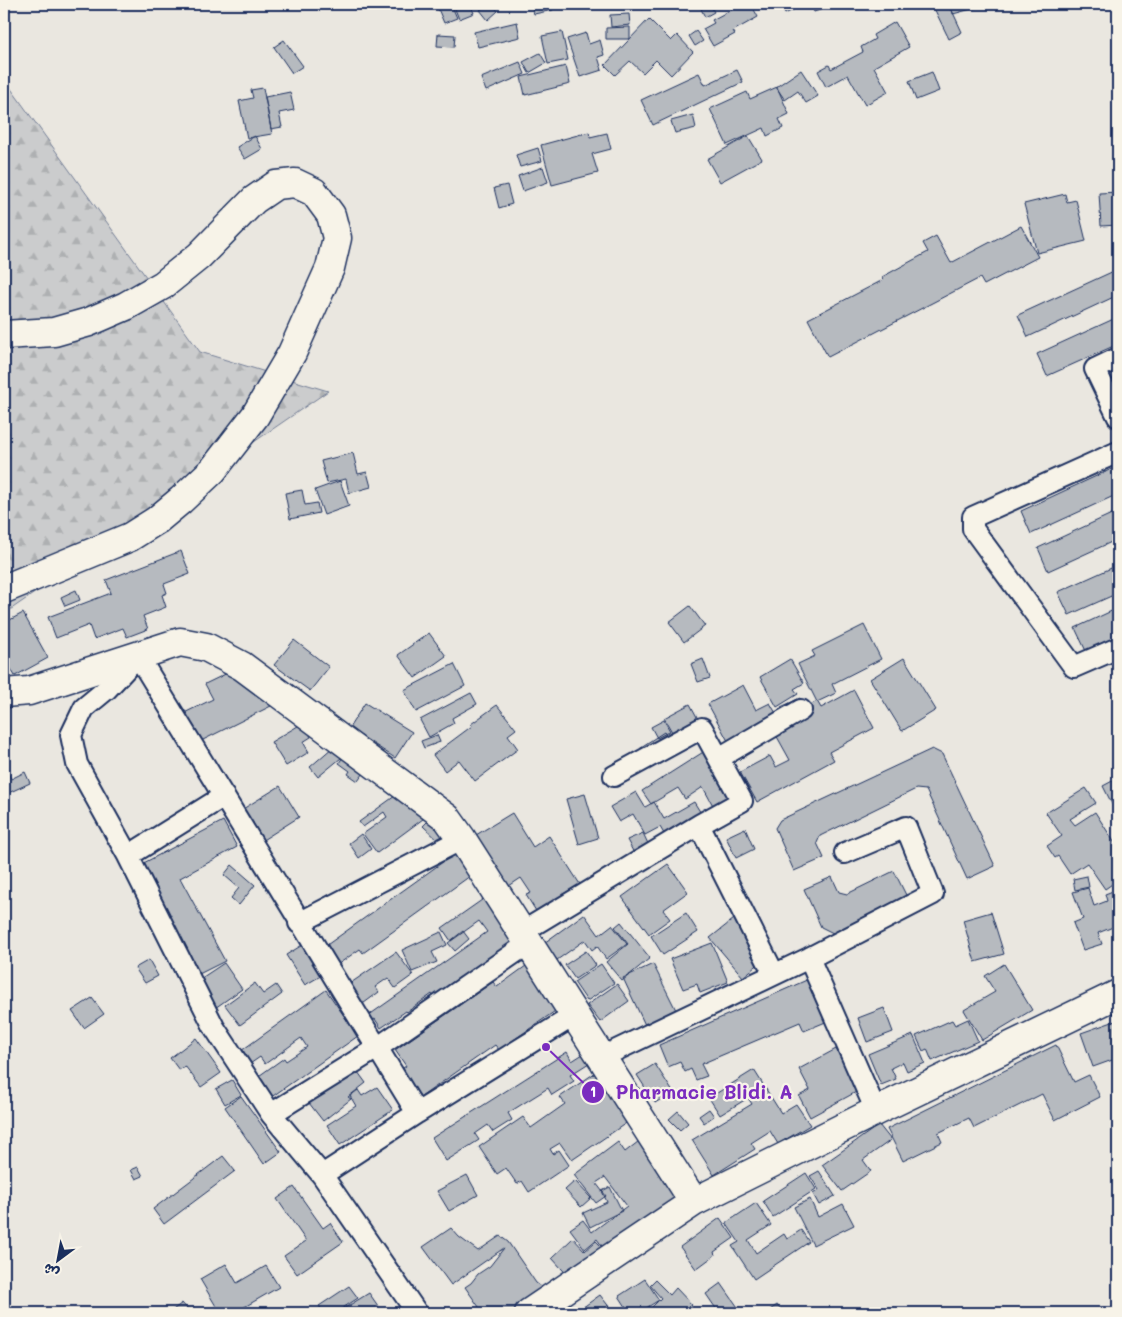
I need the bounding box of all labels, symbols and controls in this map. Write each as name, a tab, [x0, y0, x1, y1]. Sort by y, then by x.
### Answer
callout: Pharmacie Blidi. A	[581, 1075, 803, 1109]
text: Pharmacie Blidi. A	[615, 1079, 793, 1104]
text: 1	[590, 1081, 596, 1101]
north arrow	[32, 1234, 82, 1284]
text: ش	[39, 1259, 62, 1284]

